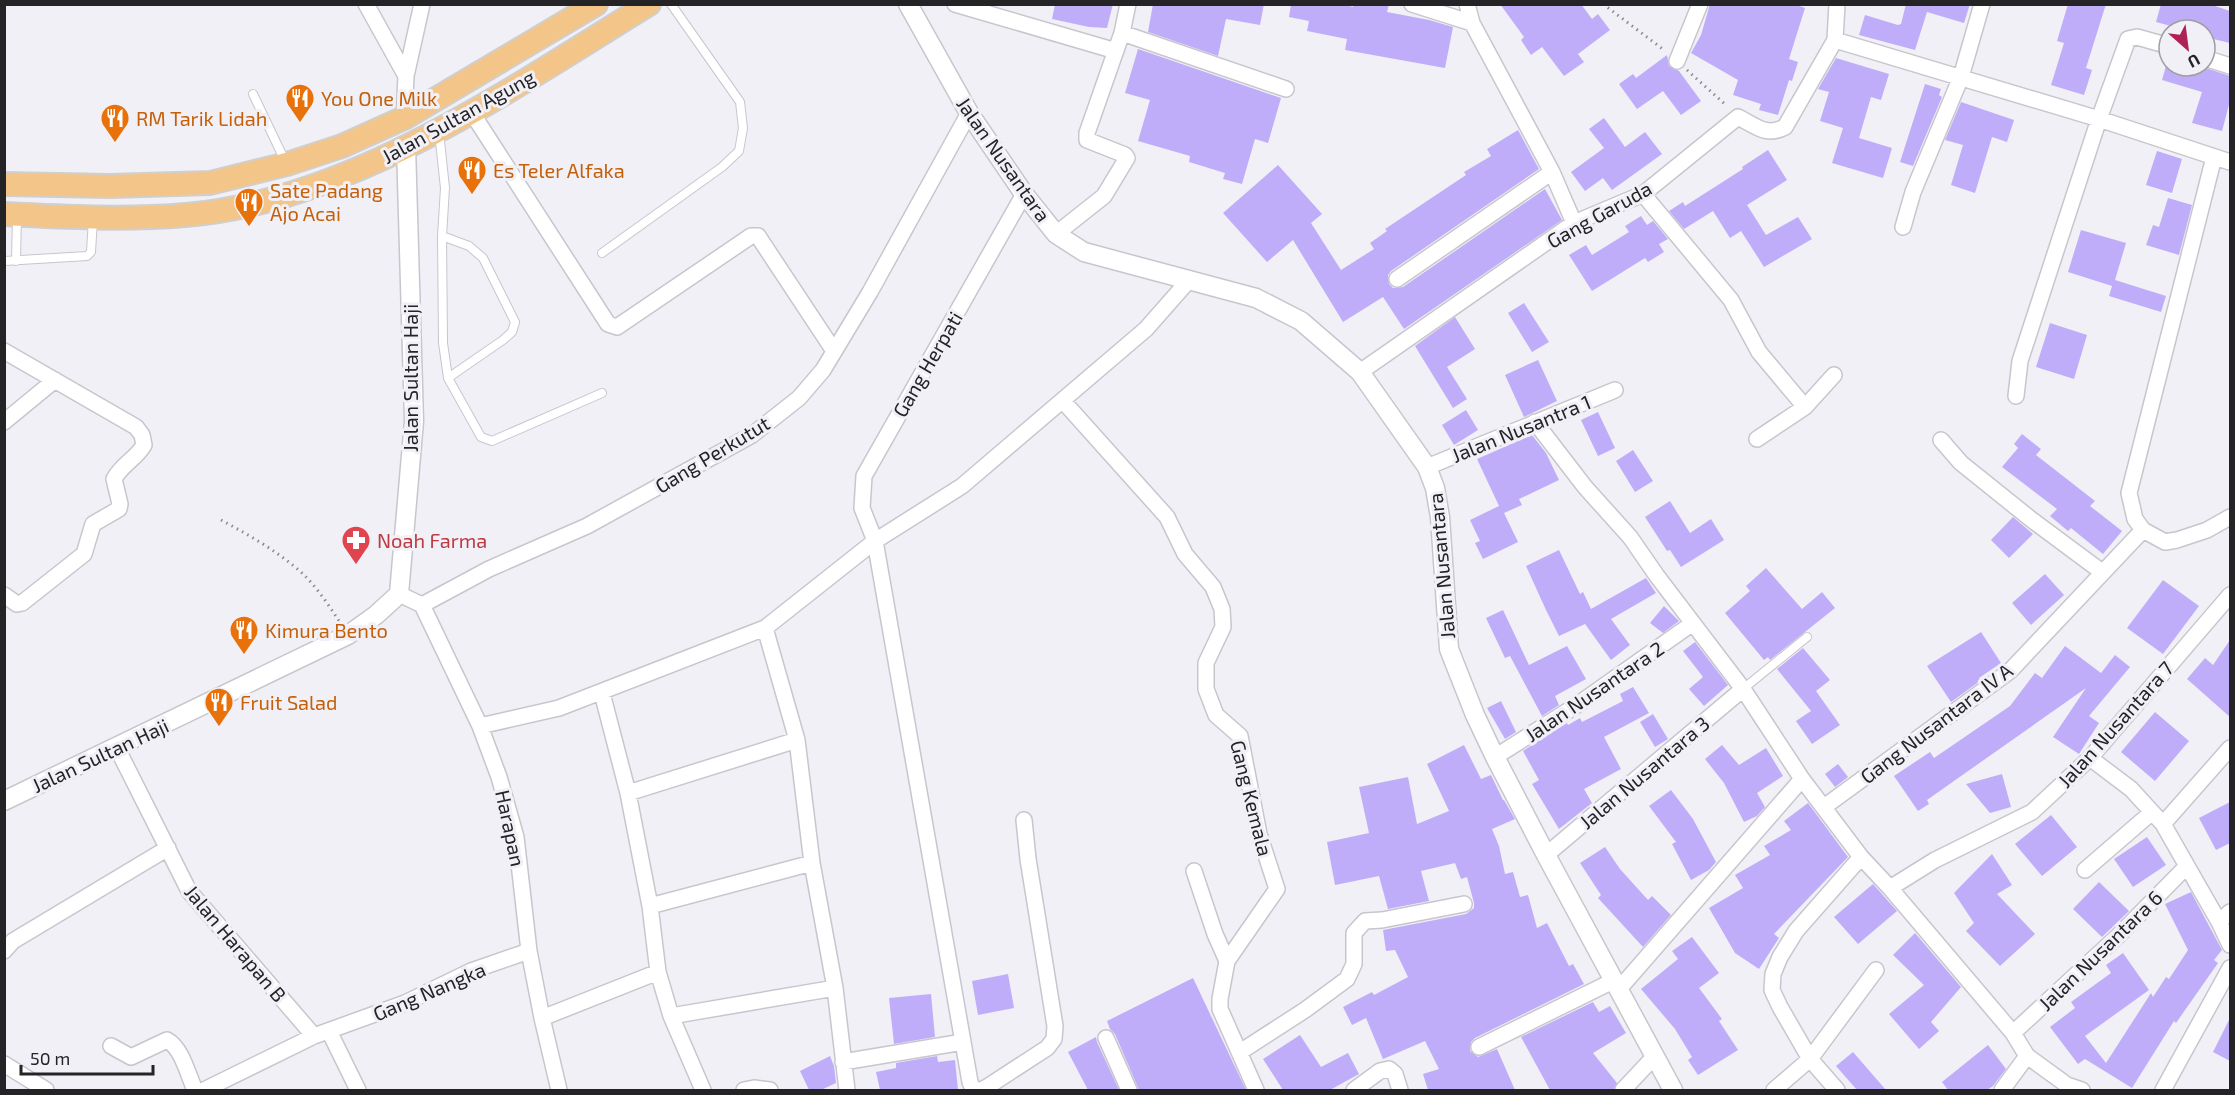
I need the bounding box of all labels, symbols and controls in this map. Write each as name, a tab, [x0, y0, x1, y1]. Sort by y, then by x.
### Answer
north arrow	[2157, 18, 2217, 78]
text: U	[2185, 51, 2204, 73]
street label: Jalan Sultan Agung	[377, 64, 539, 168]
restaurant icon: You One Milk	[284, 82, 316, 124]
place label: You One Milk	[321, 86, 437, 110]
street label: Jalan Nusantara	[952, 92, 1056, 226]
restaurant icon: RM Tarik Lidah	[99, 102, 131, 144]
place label: RM Tarik Lidah	[136, 106, 267, 130]
restaurant icon: Es Teler Alfaka	[456, 154, 488, 196]
place label: Es Teler Alfaka	[493, 158, 625, 182]
street label: Gang Garuda	[1542, 175, 1656, 253]
place label: Sate Padang Ajo Acai	[270, 178, 383, 225]
restaurant icon: Sate Padang Ajo Acai	[233, 186, 265, 228]
street label: Jalan Sultan Haji	[398, 304, 422, 452]
street label: Gang Herpati	[887, 307, 967, 421]
street label: Jalan Nusantra 1	[1448, 389, 1594, 467]
street label: Gang Perkutut	[650, 410, 774, 498]
street label: Jalan Nusantara	[1423, 492, 1459, 640]
pharmacy icon: Noah Farma	[340, 524, 372, 566]
place label: Noah Farma	[377, 528, 487, 552]
restaurant icon: Kimura Bento	[228, 614, 260, 656]
place label: Kimura Bento	[265, 618, 388, 642]
street label: Jalan Nusantara 2	[1520, 636, 1668, 746]
street label: Jalan Nusantara 7	[2052, 656, 2178, 792]
street label: Gang Nusantara IV A	[1855, 658, 2017, 788]
restaurant icon: Fruit Salad	[203, 686, 235, 728]
place label: Fruit Salad	[240, 690, 337, 714]
street label: Jalan Nusantara 3	[1574, 711, 1714, 833]
street label: Jalan Sultan Haji	[28, 713, 172, 797]
street label: Gang Kemala	[1226, 738, 1278, 858]
street label: Harapan	[491, 788, 531, 868]
street label: Jalan Harapan B	[180, 880, 292, 1006]
street label: Jalan Nusantara 6	[2033, 885, 2167, 1015]
street label: Gang Nangka	[369, 957, 489, 1025]
scale bar	[21, 1038, 153, 1076]
text: 50 m	[30, 1047, 70, 1069]

